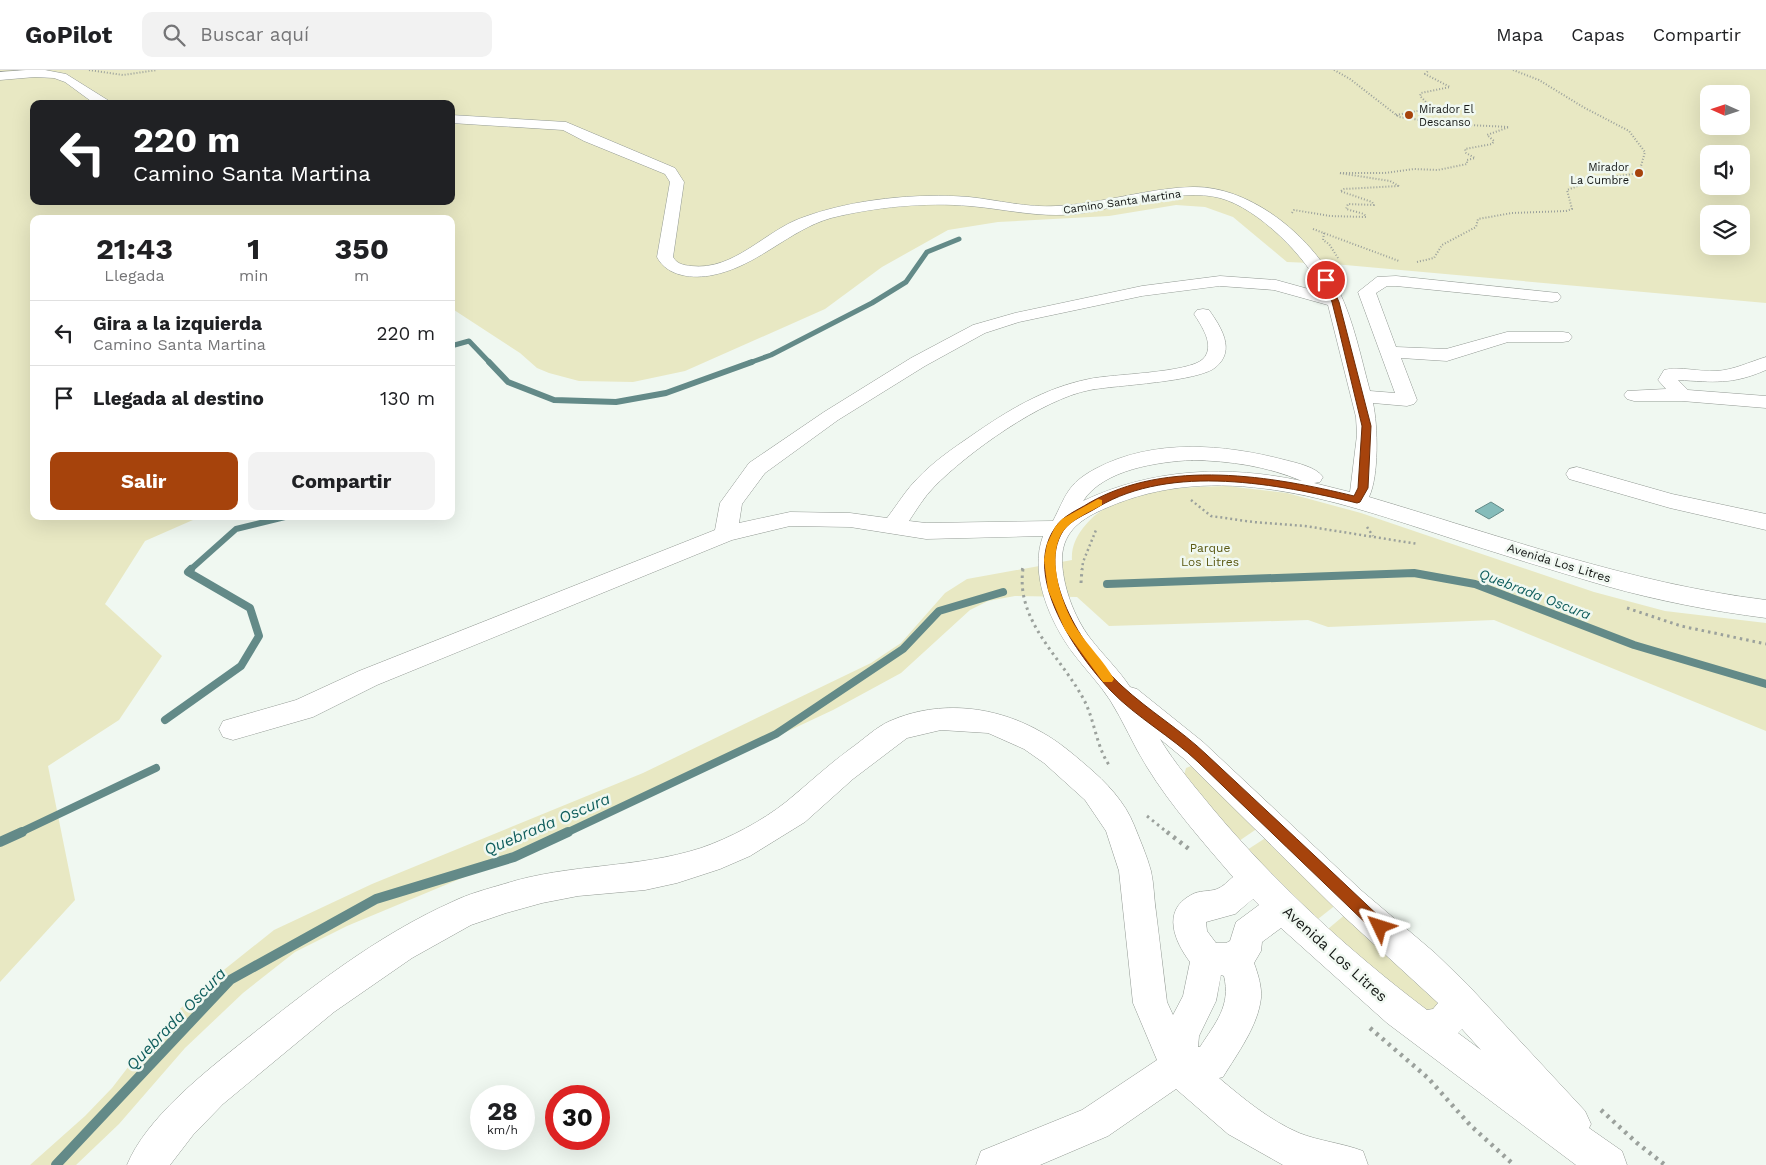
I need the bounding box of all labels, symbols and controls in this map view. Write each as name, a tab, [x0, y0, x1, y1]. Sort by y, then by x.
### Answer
search box	[142, 12, 492, 57]
text: GoPilot	[25, 21, 112, 49]
icon: search	[160, 21, 188, 49]
text: Buscar aquí	[200, 23, 309, 46]
text: Mapa	[1496, 24, 1543, 45]
text: Capas	[1571, 24, 1625, 45]
text: Compartir	[1653, 24, 1741, 45]
north arrow	[1700, 85, 1750, 135]
map controls	[1700, 85, 1750, 255]
place label: Mirador El Descanso	[1419, 103, 1474, 129]
marker: Mirador El Descanso	[1403, 109, 1415, 121]
text: 220 m	[133, 119, 240, 161]
icon: left	[50, 120, 115, 185]
button: sound	[1700, 145, 1750, 195]
text: Camino Santa Martina	[133, 161, 371, 186]
place label: Mirador La Cumbre	[1570, 161, 1630, 187]
marker: Mirador La Cumbre	[1633, 167, 1645, 179]
street label: Camino Santa Martina	[1062, 187, 1182, 217]
button: layers	[1700, 205, 1750, 255]
text: 21:43	[96, 231, 173, 266]
text: 1	[247, 231, 260, 266]
text: 350	[334, 231, 389, 266]
pin	[1305, 259, 1347, 301]
text: Llegada	[104, 266, 165, 285]
text: min	[239, 266, 268, 285]
text: m	[354, 266, 369, 285]
icon: arrive	[1312, 266, 1340, 294]
text: Gira a la izquierda	[93, 312, 262, 335]
icon: left	[50, 319, 78, 347]
text: 220 m	[376, 322, 435, 345]
text: Camino Santa Martina	[93, 335, 266, 354]
icon: arrive	[50, 384, 78, 412]
text: Llegada al destino	[93, 387, 264, 410]
text: 130 m	[380, 387, 435, 410]
button: Salir	[50, 452, 238, 510]
button: Compartir	[248, 452, 435, 510]
park label: Parque Los Litres	[1181, 541, 1239, 569]
street label: Avenida Los Litres	[1506, 541, 1612, 585]
water label: Quebrada Oscura	[1477, 565, 1593, 623]
water label: Quebrada Oscura	[481, 789, 613, 859]
position arrow	[1353, 900, 1405, 952]
street label: Avenida Los Litres	[1279, 902, 1391, 1006]
water label: Quebrada Oscura	[122, 964, 230, 1074]
speed limit sign: 30	[545, 1085, 610, 1150]
text: 28	[487, 1097, 518, 1126]
text: km/h	[487, 1123, 518, 1137]

